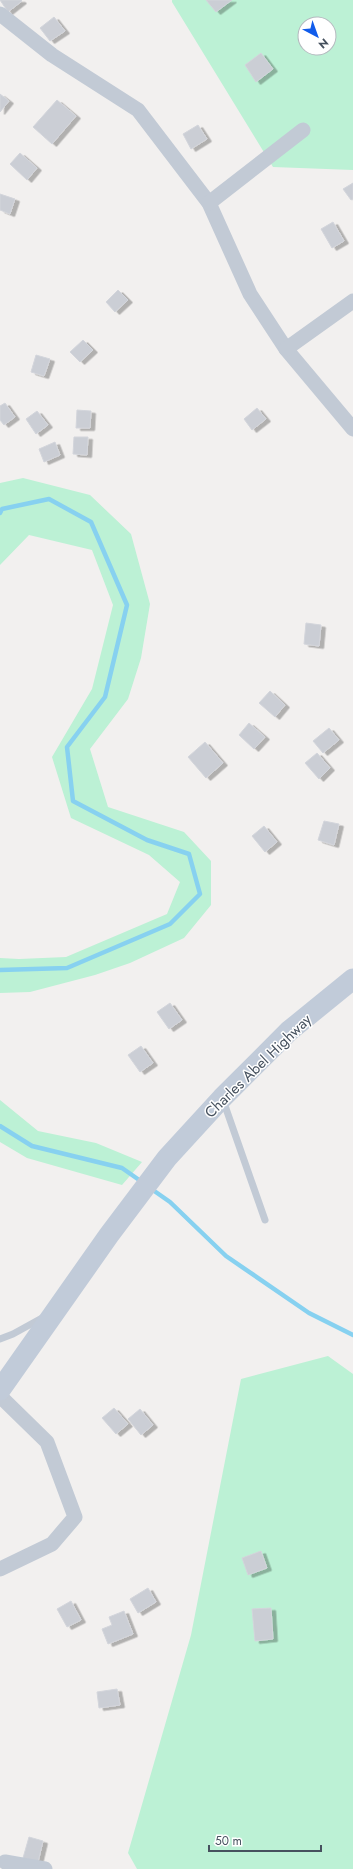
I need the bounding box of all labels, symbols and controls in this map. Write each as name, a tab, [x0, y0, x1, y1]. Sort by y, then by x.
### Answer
north arrow	[297, 16, 337, 56]
text: N	[315, 35, 332, 52]
street label: Charles Abel Highway	[200, 1009, 317, 1123]
scale bar	[209, 1827, 321, 1853]
text: 50 m	[215, 1832, 242, 1850]

